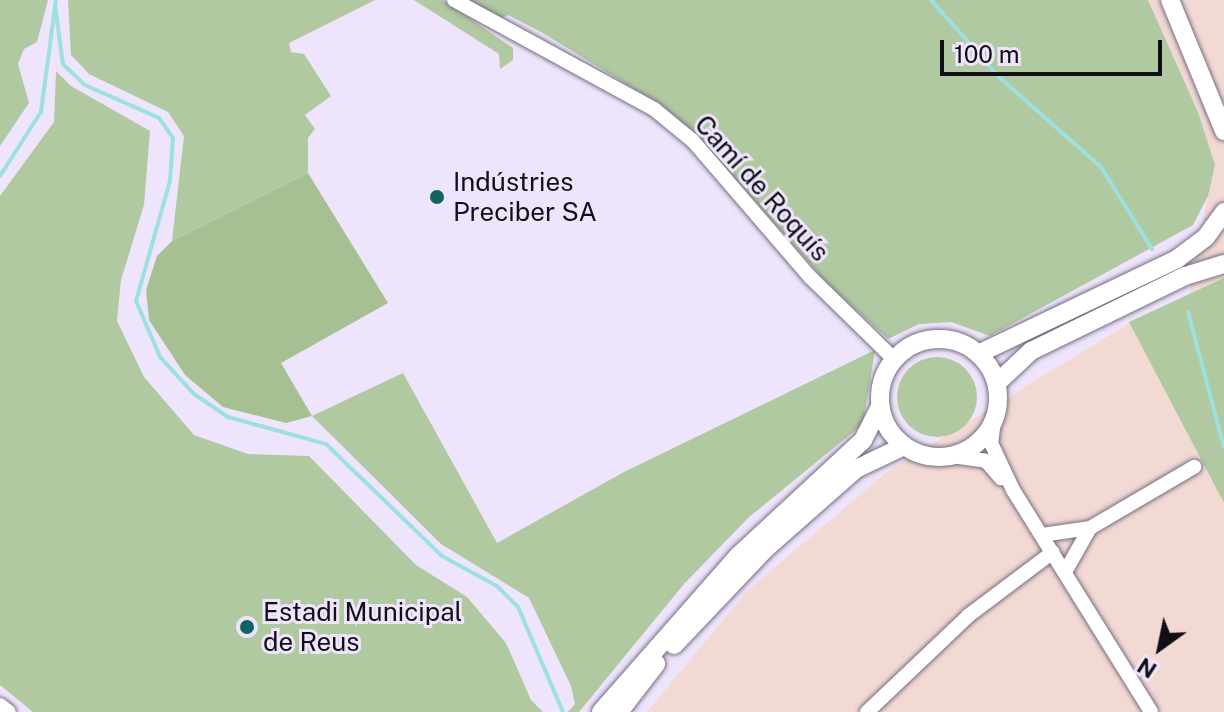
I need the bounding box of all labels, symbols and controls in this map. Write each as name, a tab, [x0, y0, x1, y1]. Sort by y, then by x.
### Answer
scale bar	[944, 24, 1166, 74]
text: 100 m	[954, 40, 1020, 68]
street label: Camí de Roquís	[688, 109, 836, 267]
place label: Indústries Preciber SA	[453, 166, 597, 228]
marker: Indústries Preciber SA	[428, 188, 446, 206]
place label: Estadi Municipal de Reus	[263, 596, 462, 658]
north arrow	[1120, 608, 1200, 688]
marker: Estadi Municipal de Reus	[238, 618, 256, 636]
text: N	[1133, 653, 1161, 684]

